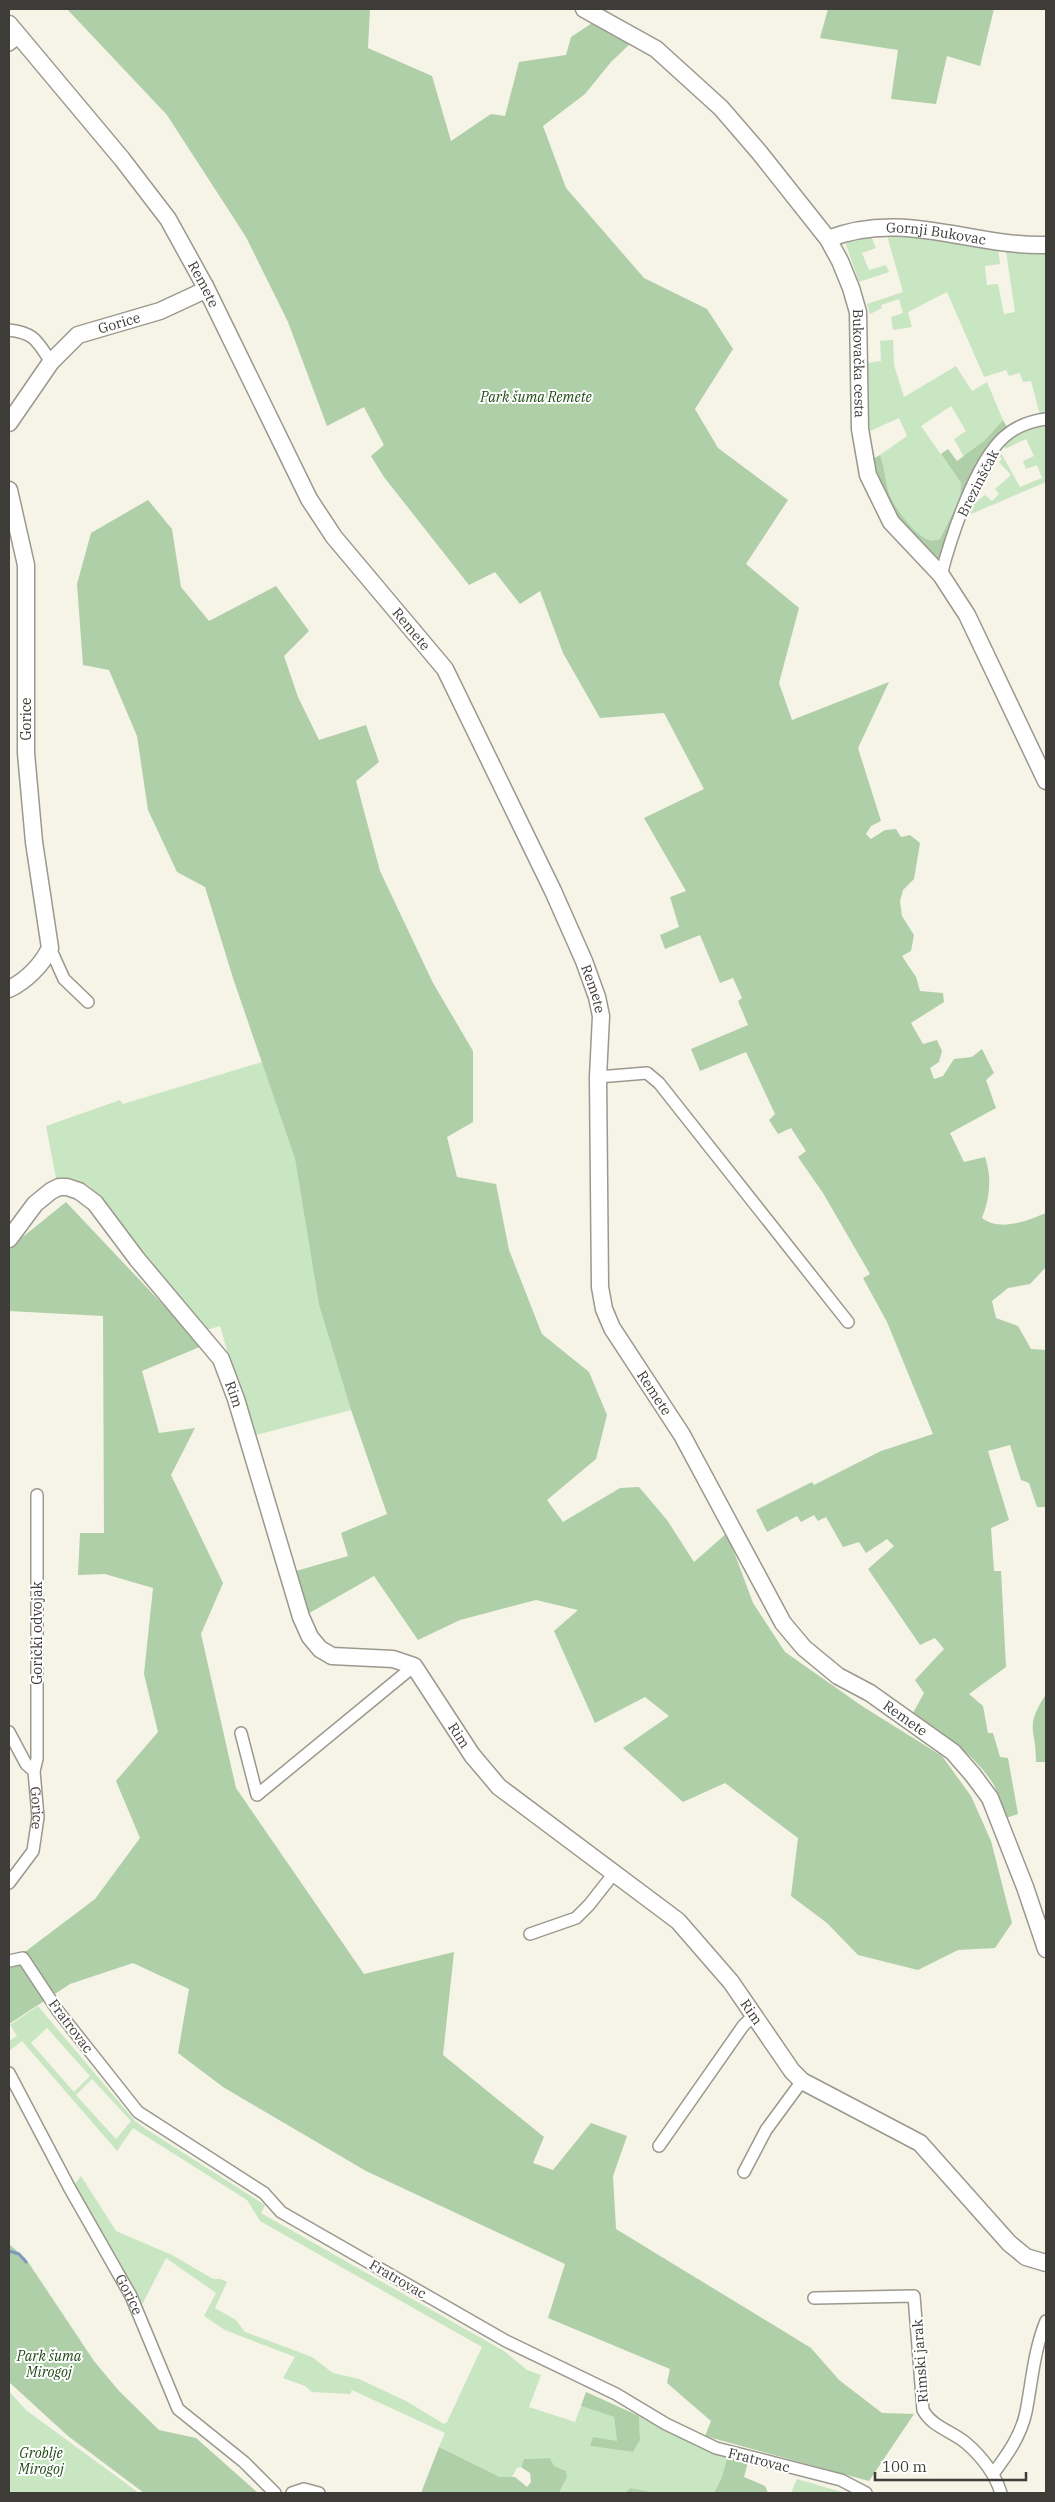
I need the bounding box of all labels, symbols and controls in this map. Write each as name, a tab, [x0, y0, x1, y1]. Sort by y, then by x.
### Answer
street label: Gornji Bukovac	[886, 218, 988, 249]
street label: Remete	[184, 258, 223, 310]
street label: Gorice	[96, 308, 142, 338]
street label: Bukovačka cesta	[849, 309, 869, 418]
park label: Park šuma Remete	[479, 388, 593, 406]
street label: Brezinščak	[953, 446, 1003, 520]
street label: Remete	[388, 604, 434, 654]
street label: Gorice	[17, 697, 35, 741]
street label: Remete	[577, 962, 609, 1015]
street label: Remete	[633, 1367, 676, 1419]
street label: Rim	[221, 1378, 247, 1410]
street label: Gorički odvojak	[28, 1580, 46, 1685]
street label: Remete	[880, 1696, 931, 1740]
street label: Rim	[444, 1719, 474, 1752]
street label: Gorice	[26, 1786, 47, 1831]
street label: Fratrovac	[45, 1995, 97, 2057]
street label: Rim	[736, 1996, 767, 2028]
street label: Fratrovac	[366, 2255, 430, 2303]
street label: Gorice	[111, 2271, 147, 2317]
street label: Rimski jarak	[908, 2318, 932, 2403]
park label: Park šuma Mirogoj	[16, 2347, 82, 2381]
park label: Groblje Mirogoj	[17, 2444, 65, 2478]
street label: Fratrovac	[726, 2444, 792, 2476]
scale bar	[875, 2450, 1026, 2482]
text: 100 m	[882, 2457, 927, 2476]

